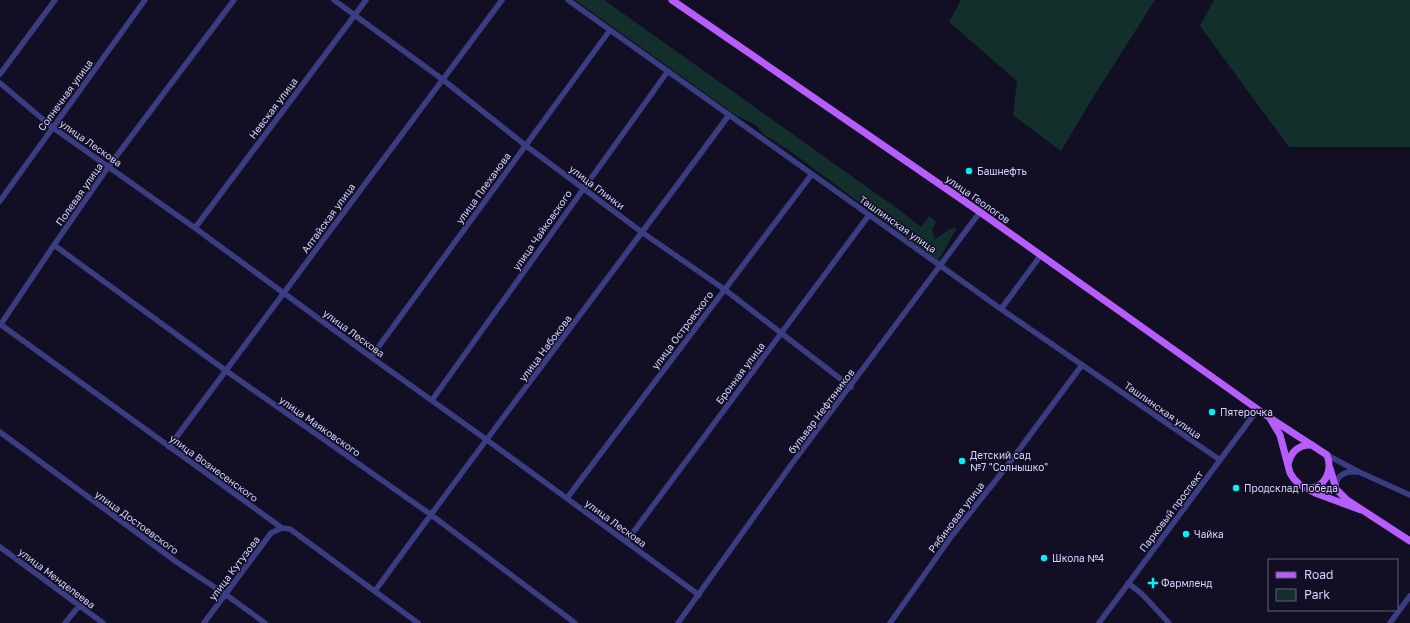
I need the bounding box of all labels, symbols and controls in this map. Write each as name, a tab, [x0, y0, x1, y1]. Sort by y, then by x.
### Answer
street label: Солнечная улица	[35, 57, 95, 133]
street label: Невская улица	[246, 75, 300, 141]
street label: улица Лескова	[58, 117, 124, 169]
street label: улица Плеханова	[453, 150, 513, 226]
street label: Полевая улица	[53, 160, 105, 228]
street label: улица Глинки	[567, 162, 627, 212]
place label: Башнефть	[977, 165, 1027, 177]
marker: Башнефть	[964, 166, 974, 176]
street label: улица Геологов	[943, 172, 1013, 226]
street label: Алтайская улица	[299, 181, 357, 255]
street label: улица Чайковского	[510, 188, 574, 272]
street label: Ташлинская улица	[857, 193, 939, 255]
street label: улица Островского	[649, 289, 715, 371]
street label: улица Лескова	[321, 307, 387, 359]
street label: улица Набокова	[516, 312, 574, 384]
street label: Бронная улица	[713, 340, 767, 406]
street label: бульвар Нефтяников	[785, 366, 857, 456]
street label: Ташлинская улица	[1122, 379, 1204, 441]
street label: улица Маяковского	[277, 393, 363, 459]
place label: Пятерочка	[1220, 406, 1273, 418]
marker: Пятерочка	[1207, 407, 1217, 417]
street label: улица Вознесенского	[167, 432, 261, 504]
place label: Детский сад №7 "Солнышко"	[970, 449, 1048, 473]
marker: Детский сад №7 "Солнышко"	[957, 456, 967, 466]
street label: Парковый проспект	[1137, 468, 1205, 554]
street label: Рябиновая улица	[926, 479, 986, 555]
place label: Продсклад Победа	[1244, 482, 1338, 494]
marker: Продсклад Победа	[1231, 483, 1241, 493]
street label: улица Достоевского	[93, 488, 181, 556]
street label: улица Лескова	[583, 497, 649, 549]
place label: Чайка	[1194, 528, 1224, 540]
marker: Чайка	[1181, 529, 1191, 539]
street label: улица Кутузова	[206, 534, 262, 602]
street label: улица Менделеева	[16, 545, 98, 611]
place label: Школа №4	[1052, 552, 1104, 564]
marker: Школа №4	[1039, 553, 1049, 563]
legend	[1268, 559, 1398, 611]
text: Road	[1304, 567, 1333, 582]
place label: Фармленд	[1161, 577, 1212, 589]
marker: Фармленд	[1148, 578, 1158, 588]
text: Park	[1304, 587, 1330, 602]

